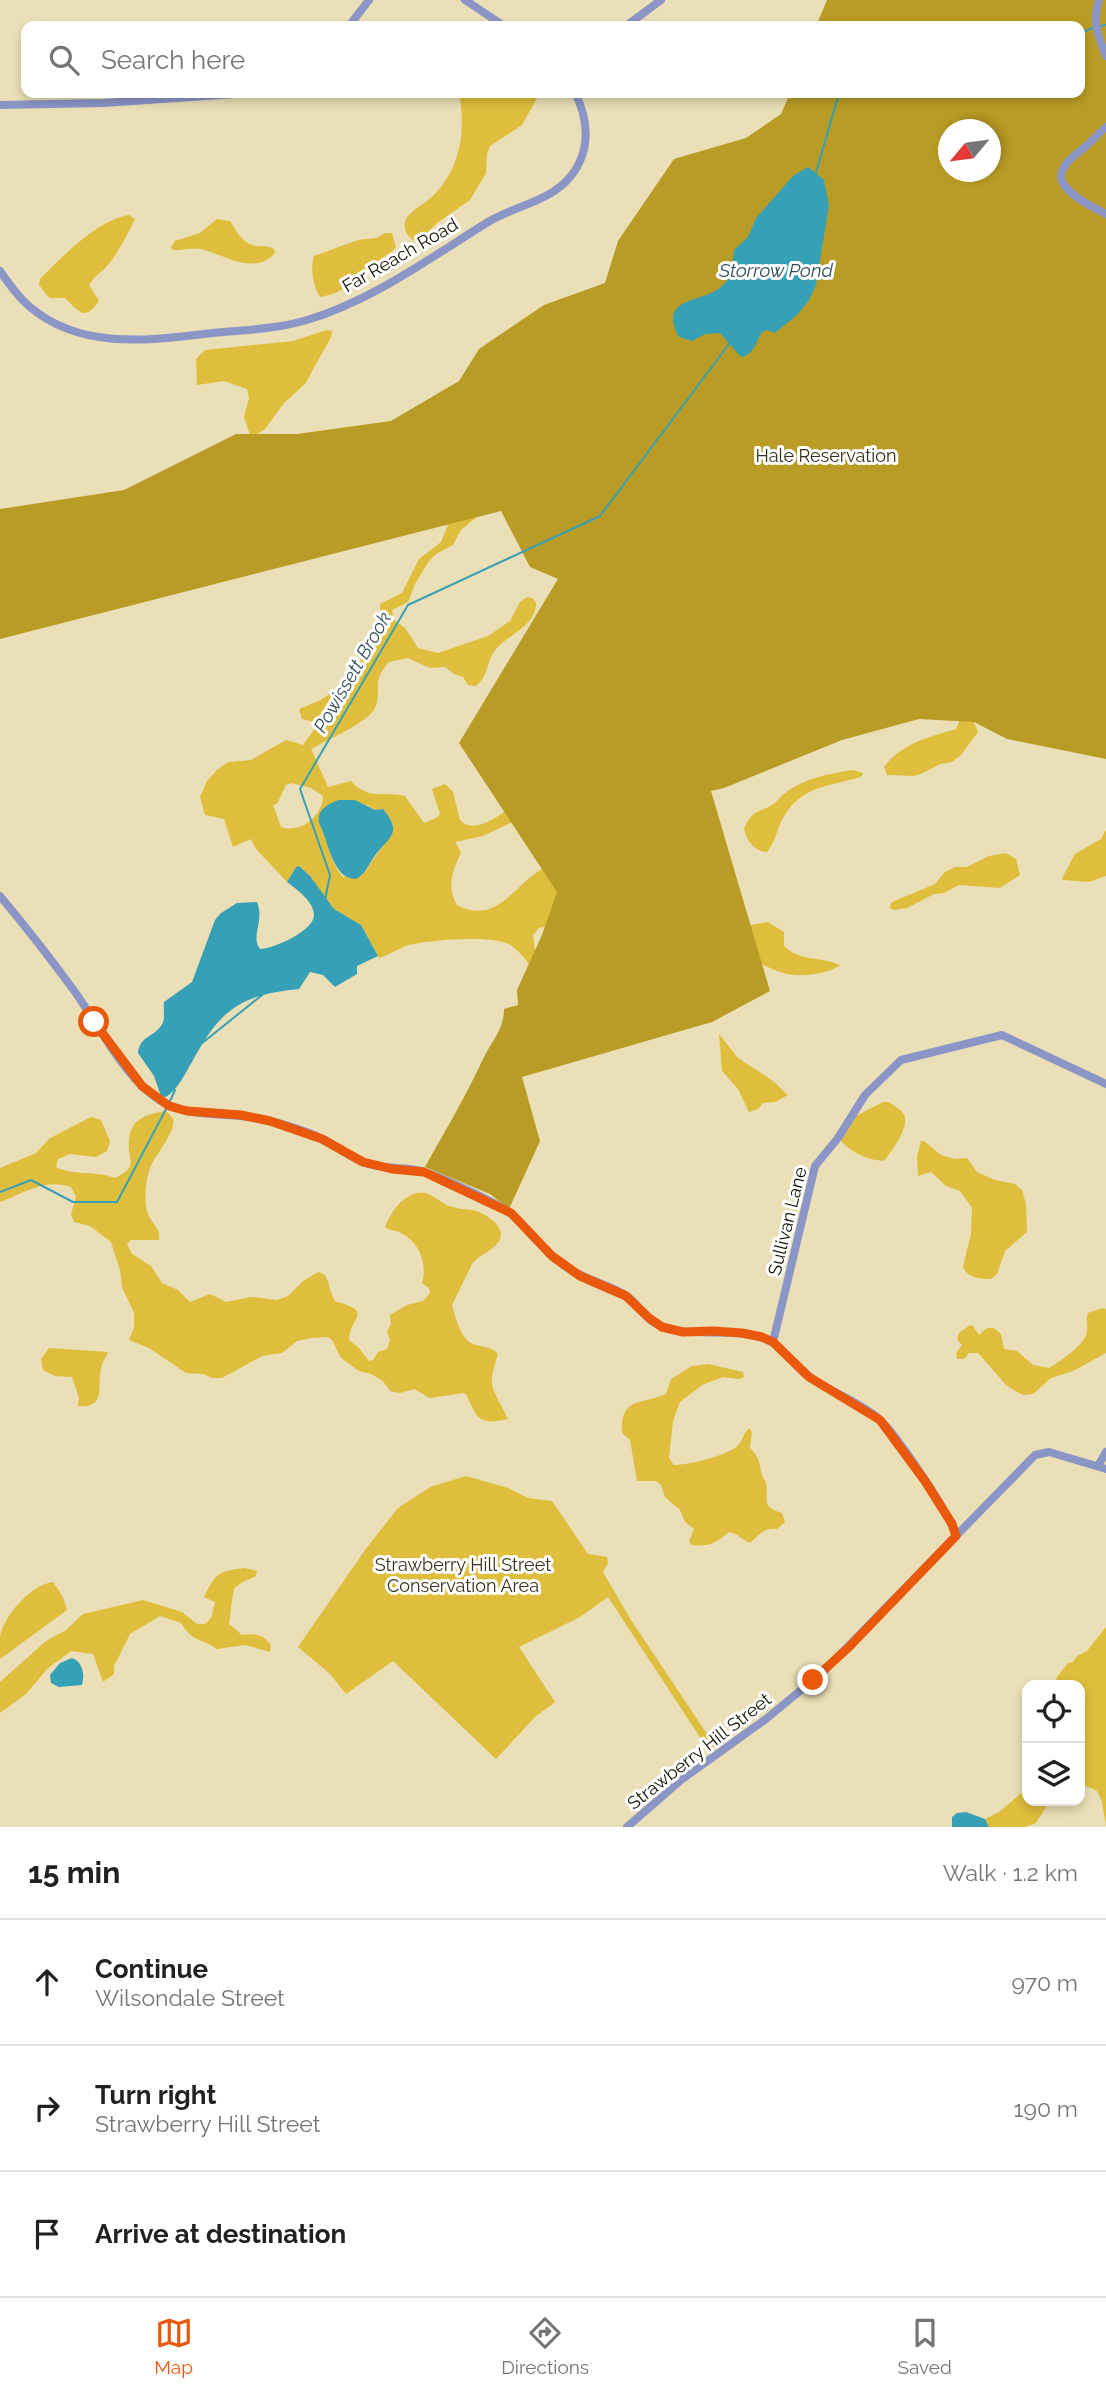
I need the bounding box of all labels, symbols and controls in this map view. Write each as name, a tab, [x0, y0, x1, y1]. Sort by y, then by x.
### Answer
search box	[21, 21, 1085, 98]
icon: search	[45, 41, 83, 79]
text: Search here	[101, 45, 245, 75]
north arrow	[938, 119, 1001, 182]
street label: Far Reach Road	[339, 213, 461, 297]
water label: Storrow Pond	[718, 259, 834, 281]
park label: Hale Reservation	[756, 445, 896, 466]
water label: Powissett Brook	[309, 608, 395, 736]
route start	[78, 1006, 109, 1037]
street label: Sullivan Lane	[763, 1164, 811, 1277]
park label: Strawberry Hill Street Conservation Area	[375, 1554, 551, 1596]
route end	[797, 1664, 828, 1695]
map controls	[1022, 1680, 1085, 1806]
button: locate	[1022, 1680, 1085, 1743]
street label: Strawberry Hill Street	[623, 1688, 775, 1814]
button: layers	[1022, 1743, 1085, 1806]
text: 15 min	[28, 1855, 120, 1890]
text: Walk · 1.2 km	[943, 1859, 1078, 1886]
text: Continue	[95, 1954, 208, 1984]
icon: ahead	[28, 1963, 66, 2001]
text: 970 m	[1011, 1969, 1078, 1996]
text: Wilsondale Street	[95, 1984, 285, 2011]
text: Turn right	[95, 2080, 216, 2110]
icon: right	[28, 2089, 66, 2127]
text: 190 m	[1014, 2095, 1078, 2122]
text: Strawberry Hill Street	[95, 2110, 320, 2137]
icon: arrive	[28, 2215, 66, 2253]
text: Arrive at destination	[95, 2219, 346, 2249]
tab: Map	[154, 2314, 193, 2378]
tab: Directions	[501, 2314, 589, 2378]
tab: Saved	[897, 2314, 952, 2378]

